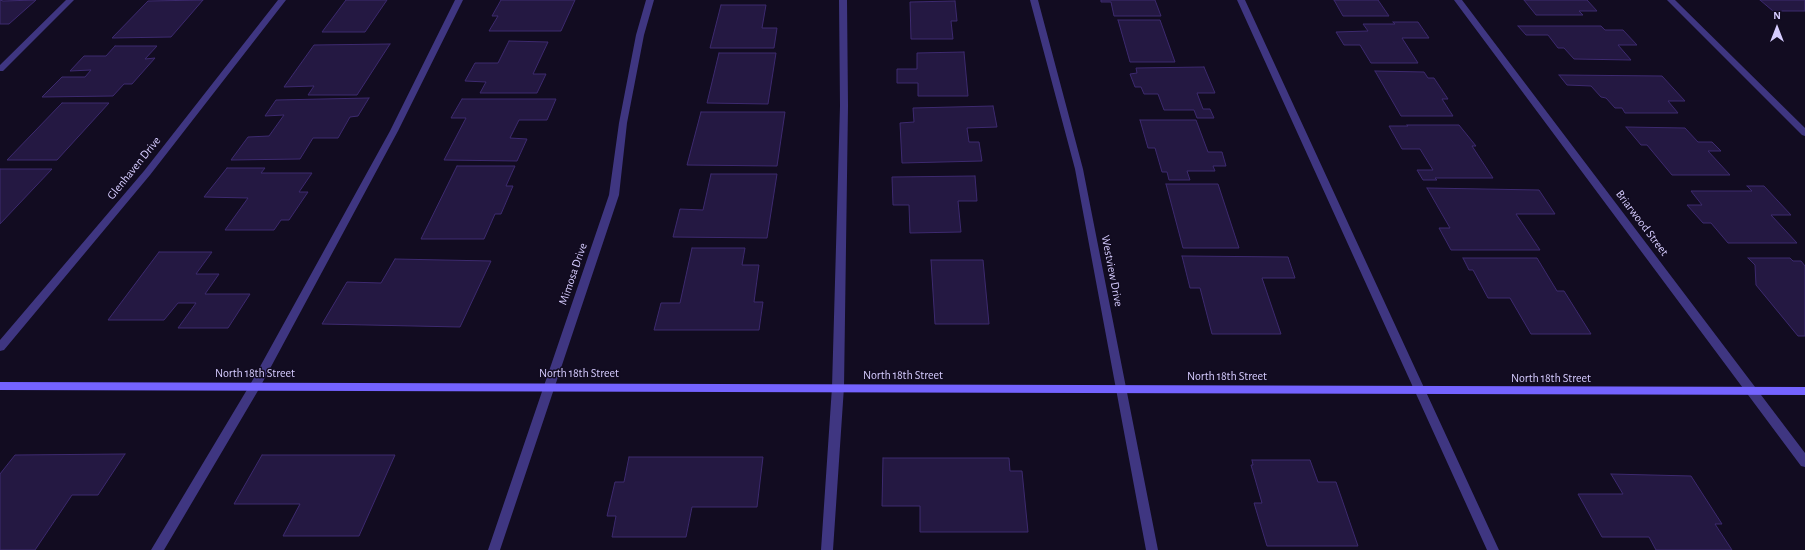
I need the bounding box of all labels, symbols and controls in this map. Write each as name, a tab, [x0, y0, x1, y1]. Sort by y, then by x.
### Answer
north arrow	[1757, 8, 1797, 48]
text: N	[1773, 10, 1781, 21]
street label: Glenhaven Drive	[104, 134, 164, 202]
street label: Briarwood Street	[1613, 187, 1671, 259]
street label: Westview Drive	[1098, 234, 1126, 308]
street label: Mimosa Drive	[556, 241, 590, 307]
street label: North 18th Street	[215, 366, 295, 380]
street label: North 18th Street	[539, 366, 619, 380]
street label: North 18th Street	[863, 368, 943, 382]
street label: North 18th Street	[1187, 369, 1267, 383]
street label: North 18th Street	[1511, 371, 1591, 385]

